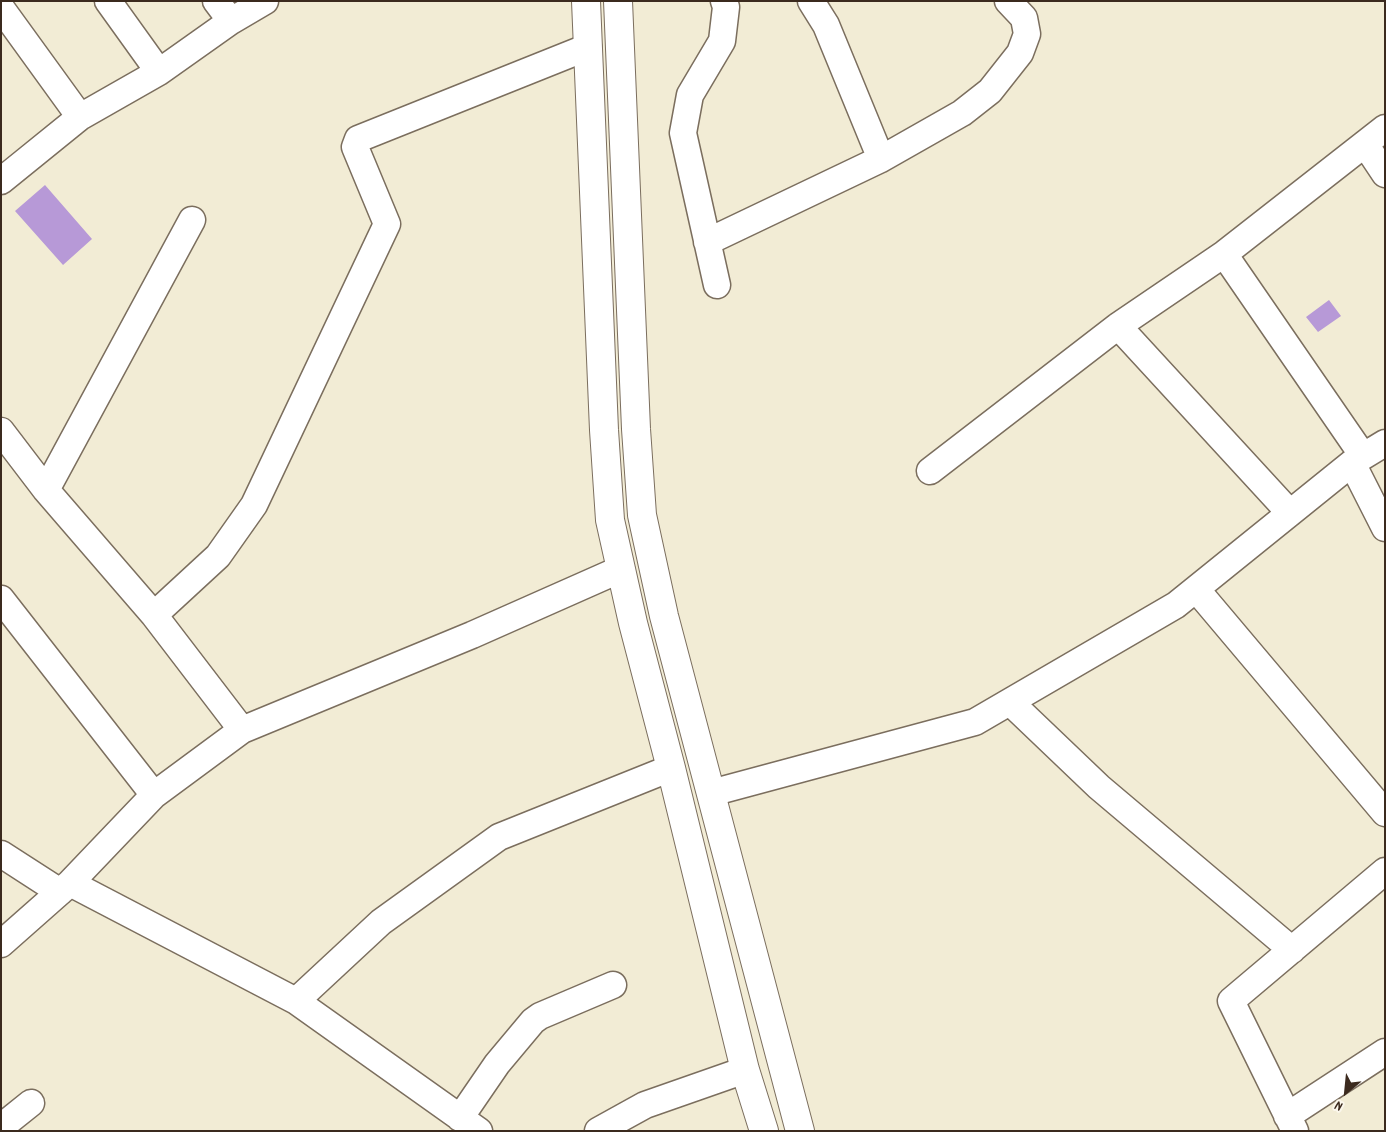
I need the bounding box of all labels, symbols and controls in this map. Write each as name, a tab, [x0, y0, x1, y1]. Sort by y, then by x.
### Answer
north arrow	[1321, 1067, 1371, 1117]
text: N	[1331, 1095, 1347, 1116]

